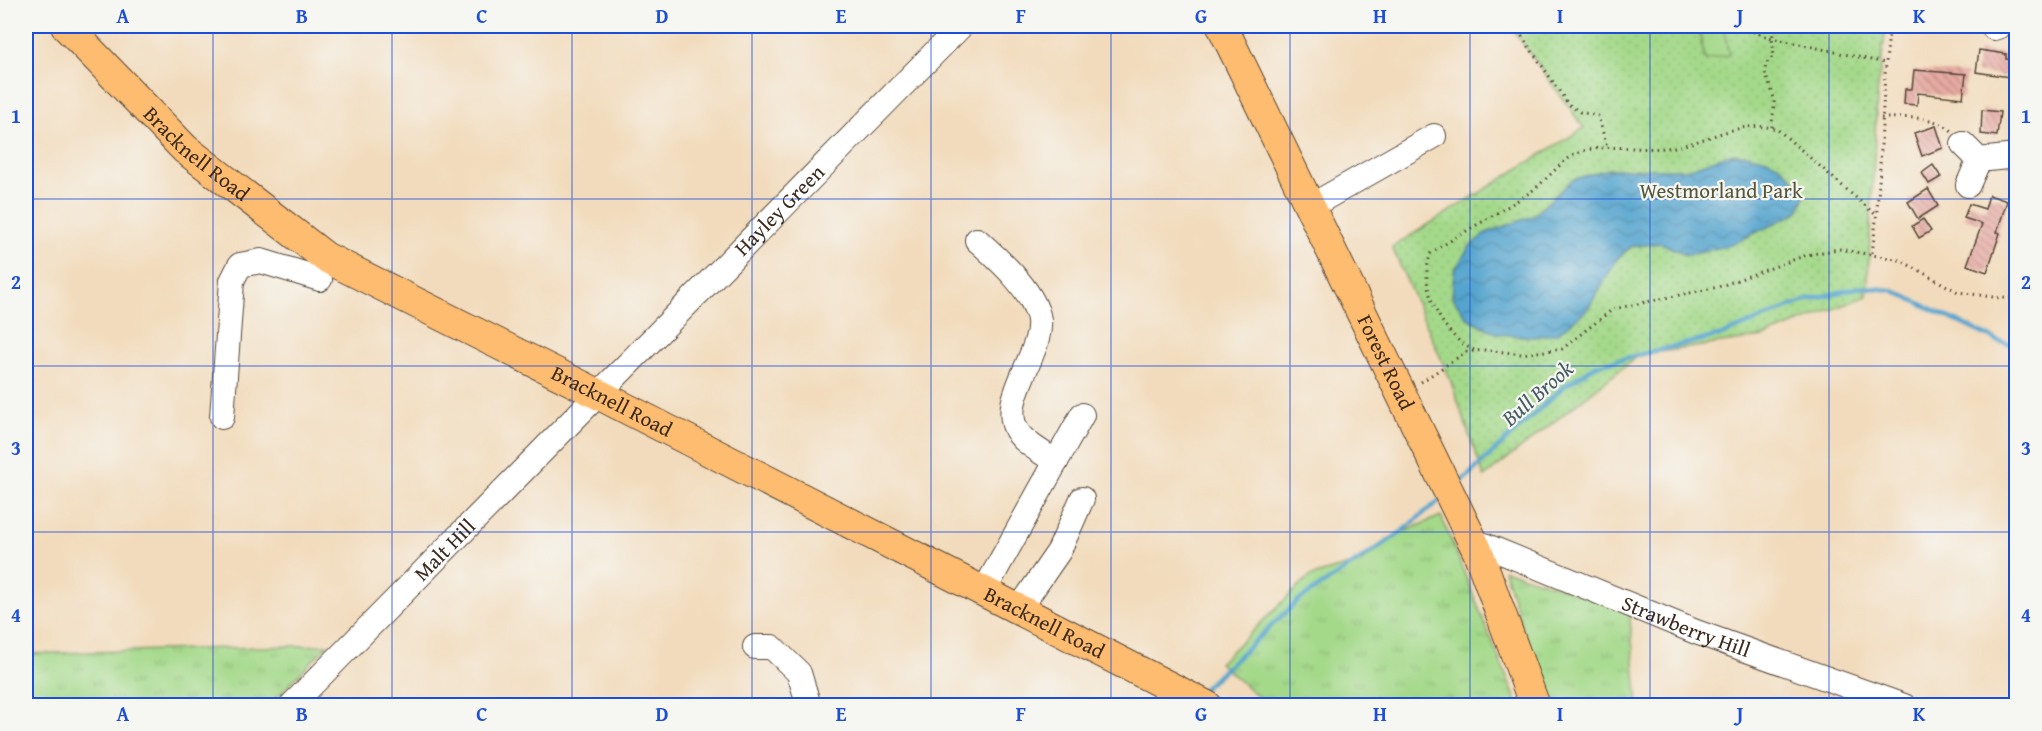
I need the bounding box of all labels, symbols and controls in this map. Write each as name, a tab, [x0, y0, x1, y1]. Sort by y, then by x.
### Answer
text: A	[117, 1, 130, 30]
text: B	[296, 1, 308, 30]
text: C	[476, 1, 488, 30]
text: D	[655, 1, 669, 30]
text: E	[836, 1, 847, 30]
text: F	[1016, 1, 1026, 30]
text: G	[1195, 1, 1207, 30]
text: H	[1373, 1, 1387, 30]
text: I	[1557, 1, 1563, 30]
text: J	[1734, 1, 1744, 30]
text: K	[1913, 1, 1926, 30]
street label: Bracknell Road	[137, 99, 257, 209]
text: 1	[11, 101, 21, 130]
text: 1	[2021, 101, 2031, 130]
street label: Hayley Green	[727, 157, 832, 263]
park label: Westmorland Park	[1639, 175, 1803, 206]
text: 2	[11, 267, 21, 296]
text: 2	[2021, 267, 2031, 296]
street label: Forest Road	[1350, 309, 1423, 416]
water label: Bull Brook	[1493, 352, 1581, 434]
street label: Bracknell Road	[546, 357, 679, 445]
text: 3	[11, 433, 21, 462]
text: 3	[2021, 433, 2031, 462]
street label: Malt Hill	[406, 511, 482, 588]
street label: Bracknell Road	[979, 578, 1111, 667]
street label: Strawberry Hill	[1617, 587, 1755, 665]
text: 4	[11, 600, 21, 629]
text: 4	[2021, 600, 2031, 629]
text: A	[117, 699, 130, 728]
text: B	[296, 699, 308, 728]
text: C	[476, 699, 488, 728]
text: D	[655, 699, 669, 728]
text: E	[836, 699, 847, 728]
text: F	[1016, 699, 1026, 728]
text: G	[1195, 699, 1207, 728]
text: H	[1373, 699, 1387, 728]
text: I	[1557, 699, 1563, 728]
text: J	[1734, 699, 1744, 728]
text: K	[1913, 699, 1926, 728]

